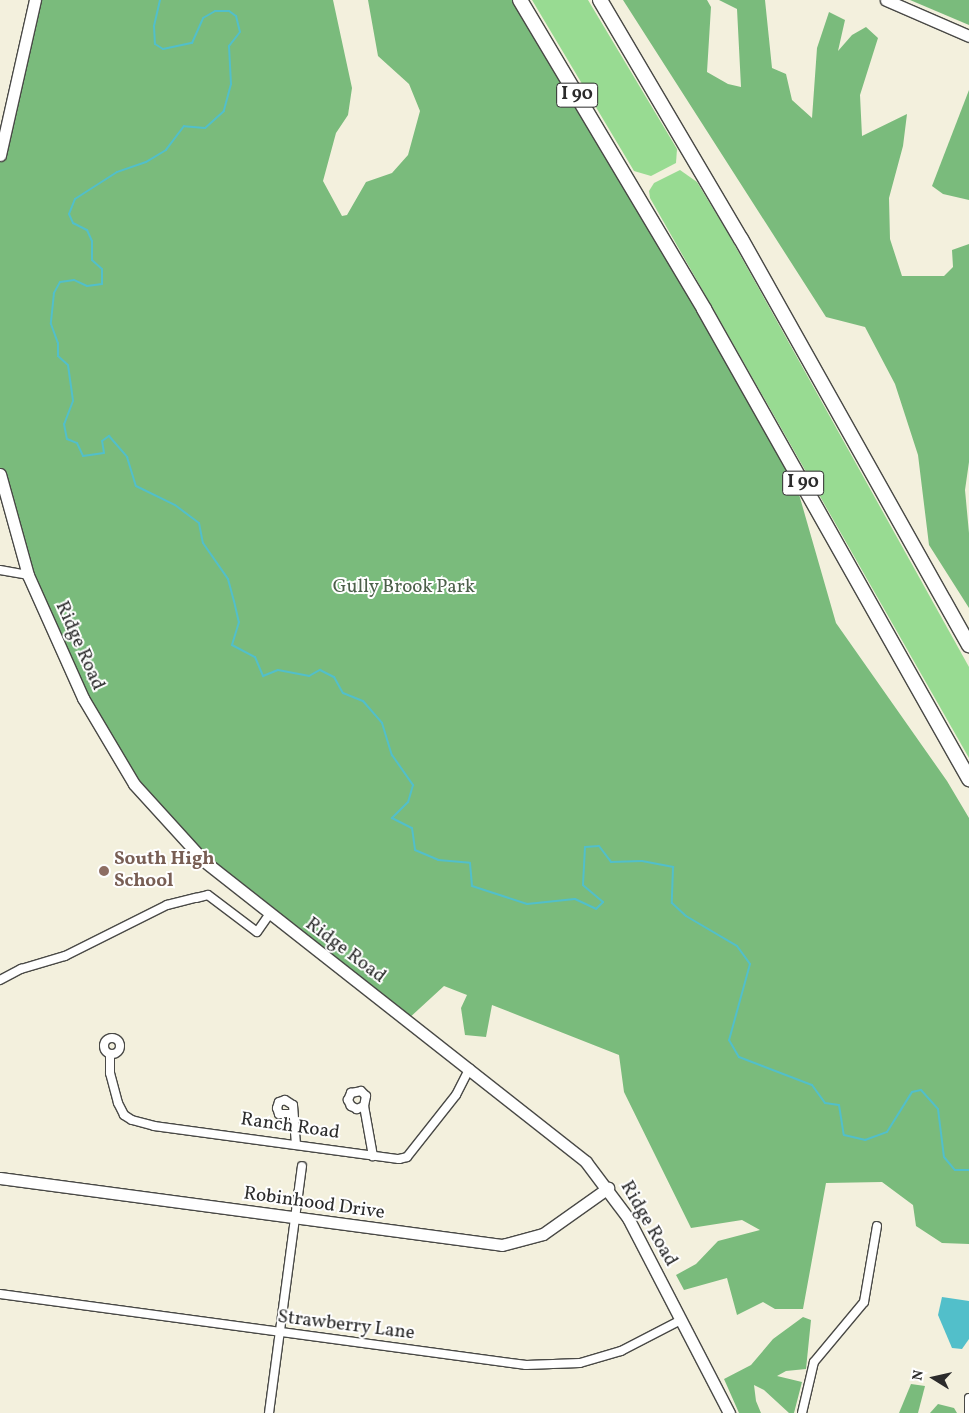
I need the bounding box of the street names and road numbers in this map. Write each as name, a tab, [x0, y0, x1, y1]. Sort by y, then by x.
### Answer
road number: I 90	[556, 80, 598, 110]
road number: I 90	[782, 468, 824, 498]
street label: Ridge Road	[49, 598, 109, 694]
street label: Ridge Road	[300, 913, 390, 989]
street label: Ranch Road	[239, 1109, 341, 1145]
street label: Ridge Road	[614, 1177, 682, 1271]
street label: Robinhood Drive	[242, 1183, 386, 1225]
street label: Strawberry Lane	[276, 1306, 416, 1346]

